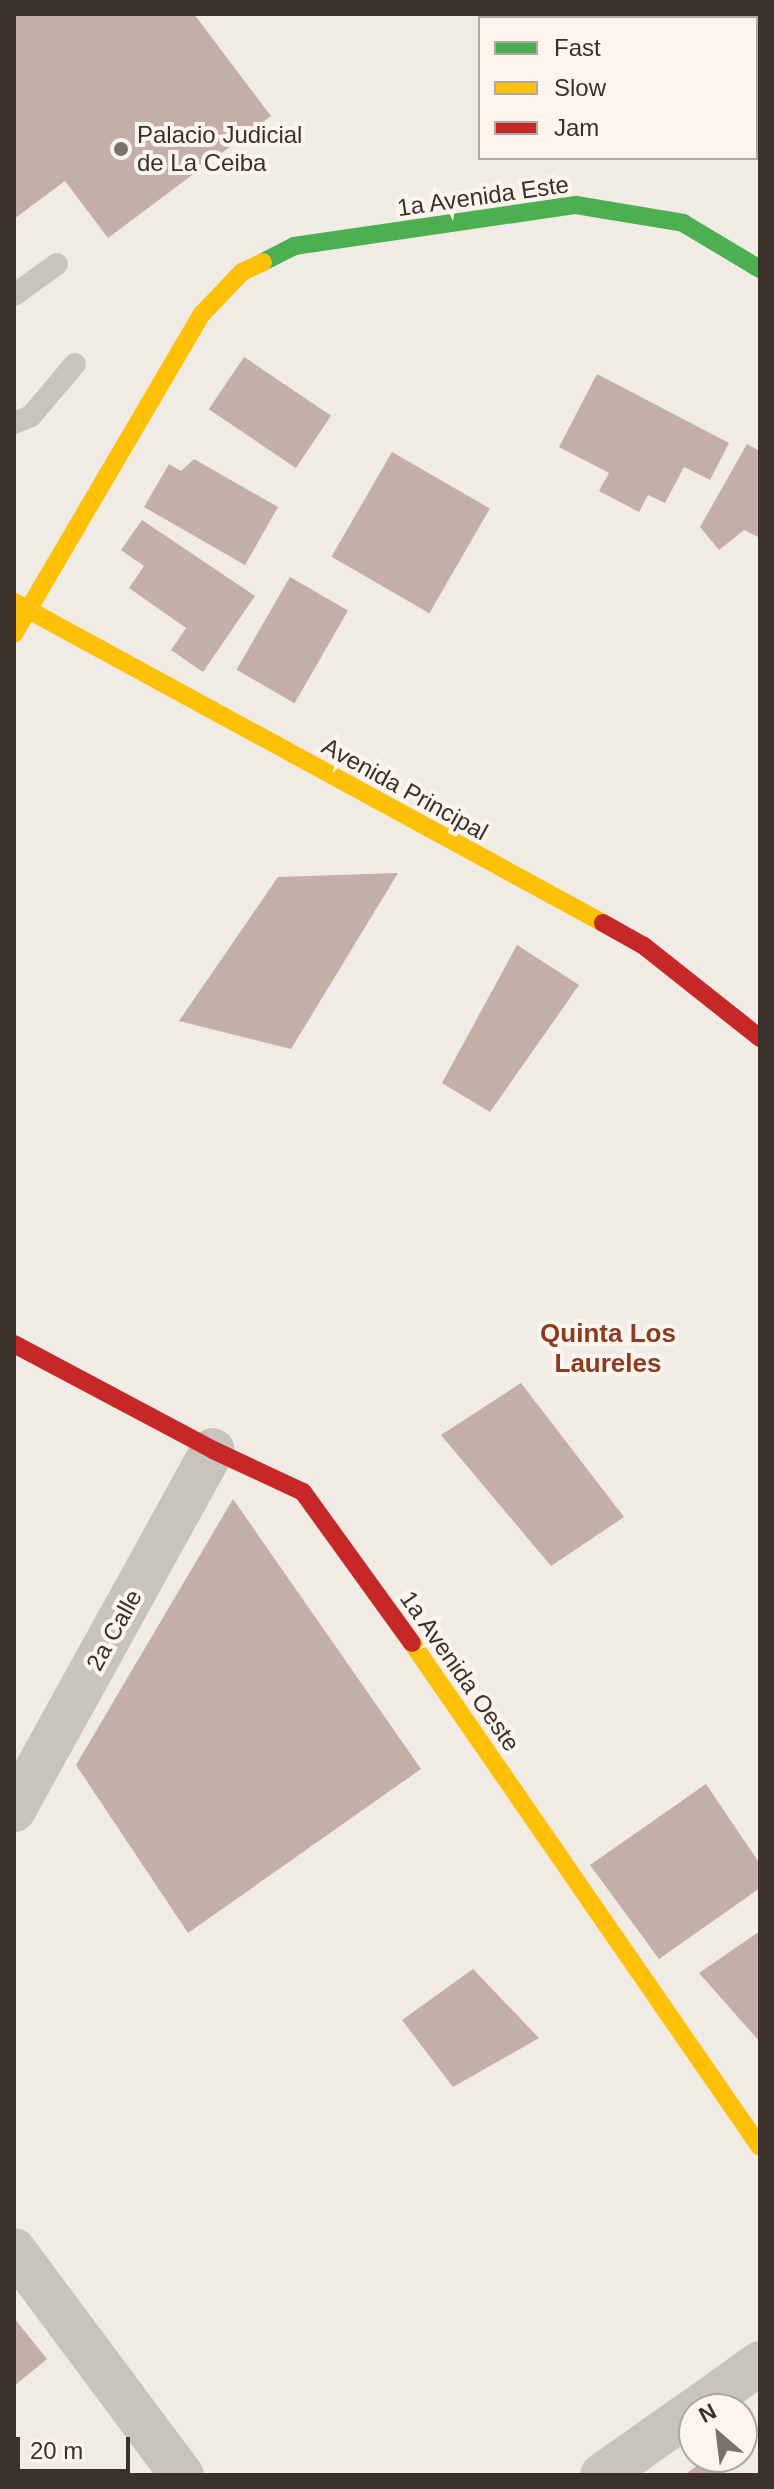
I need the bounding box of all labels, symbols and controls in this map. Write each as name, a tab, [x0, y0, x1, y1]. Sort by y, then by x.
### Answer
legend	[478, 16, 758, 160]
text: Fast	[554, 34, 601, 61]
text: Slow	[554, 74, 606, 101]
text: Jam	[554, 114, 599, 141]
place label: Palacio Judicial de La Ceiba	[137, 121, 302, 177]
marker: Palacio Judicial de La Ceiba	[112, 140, 130, 158]
street label: 1a Avenida Este	[395, 170, 571, 222]
street label: Avenida Principal	[317, 732, 493, 846]
district label: Quinta Los Laureles	[540, 1318, 676, 1380]
street label: 2a Calle	[80, 1585, 148, 1675]
street label: 1a Avenida Oeste	[394, 1585, 526, 1757]
north arrow	[678, 2393, 758, 2473]
text: N	[695, 2398, 720, 2428]
scale bar	[20, 2421, 134, 2471]
text: 20 m	[30, 2437, 83, 2464]

